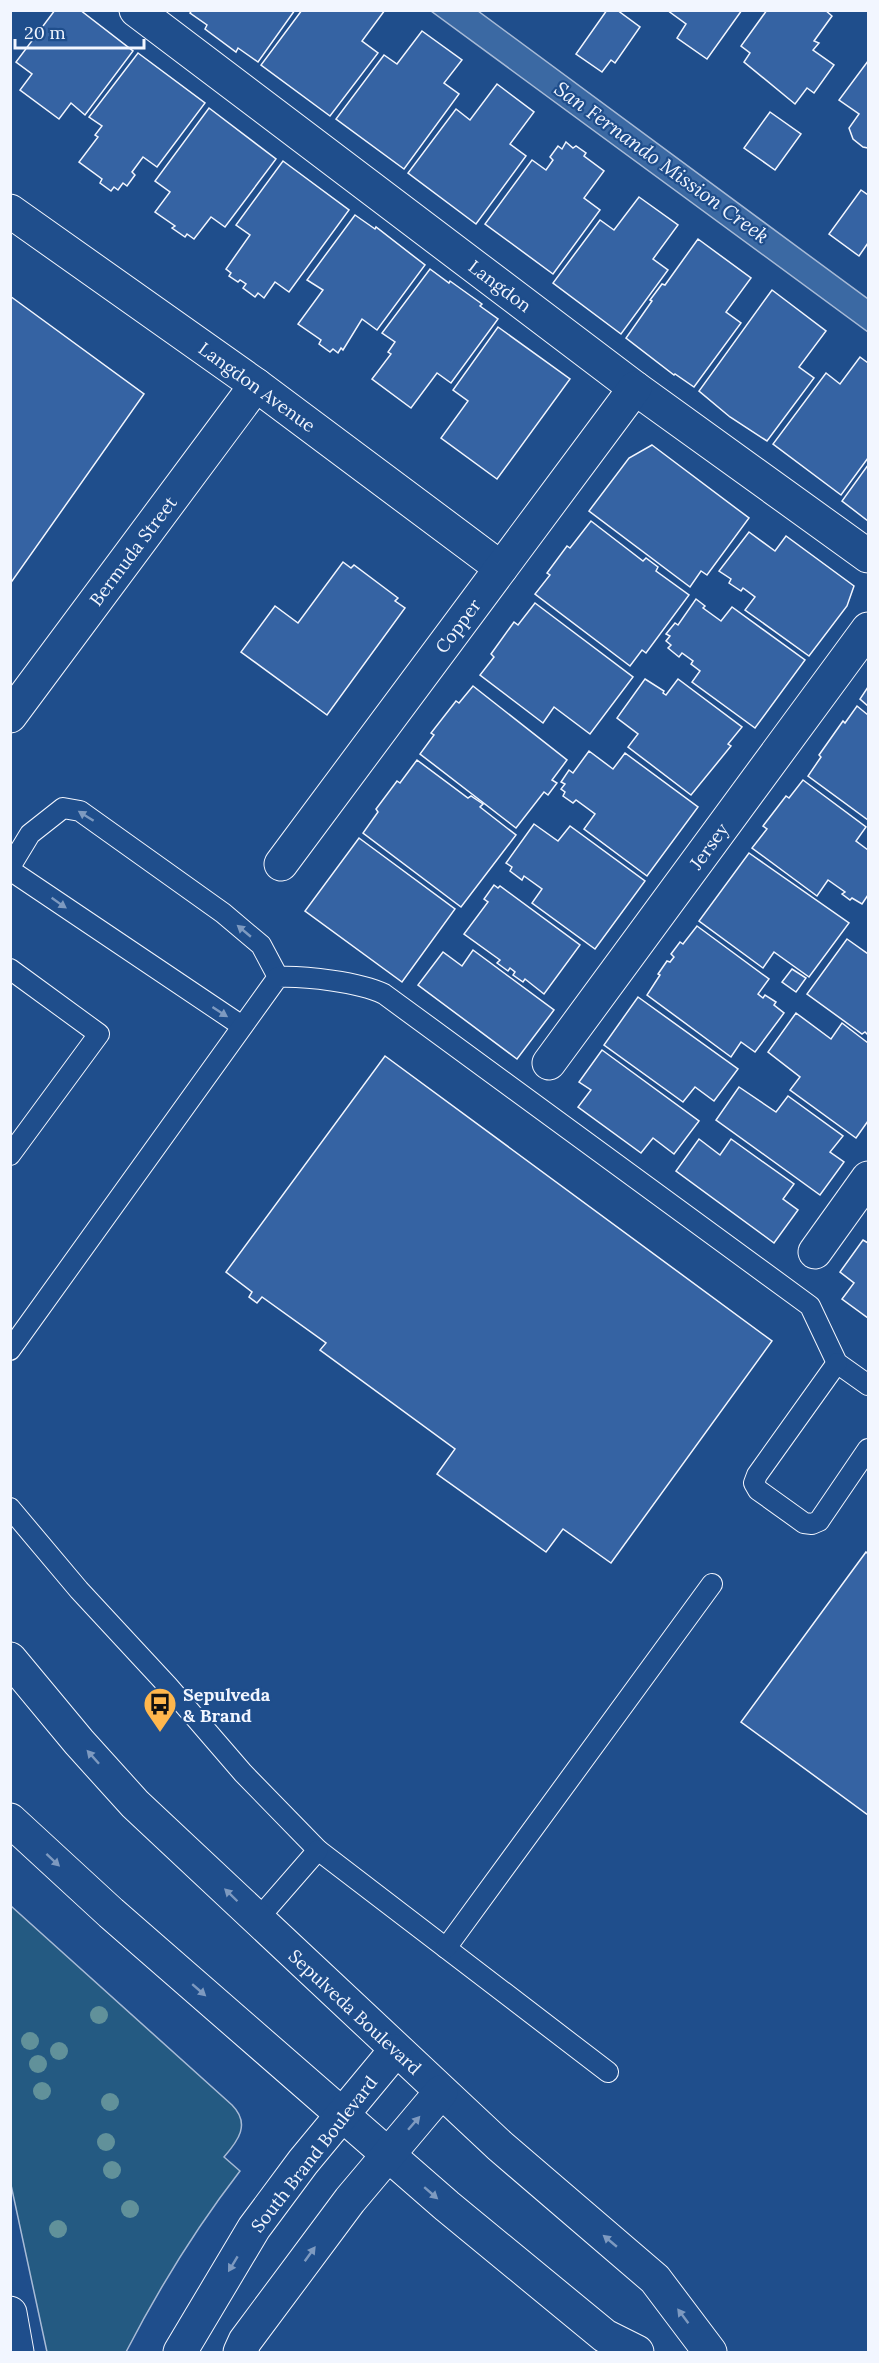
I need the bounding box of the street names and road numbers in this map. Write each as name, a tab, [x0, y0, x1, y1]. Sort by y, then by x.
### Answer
street label: Langdon	[464, 255, 536, 317]
street label: Langdon Avenue	[194, 337, 320, 437]
street label: Bermuda Street	[84, 492, 182, 610]
street label: Copper	[430, 594, 486, 658]
street label: Jersey	[684, 818, 734, 874]
street label: Sepulveda Boulevard	[284, 1944, 426, 2080]
street label: South Brand Boulevard	[246, 2071, 382, 2237]

